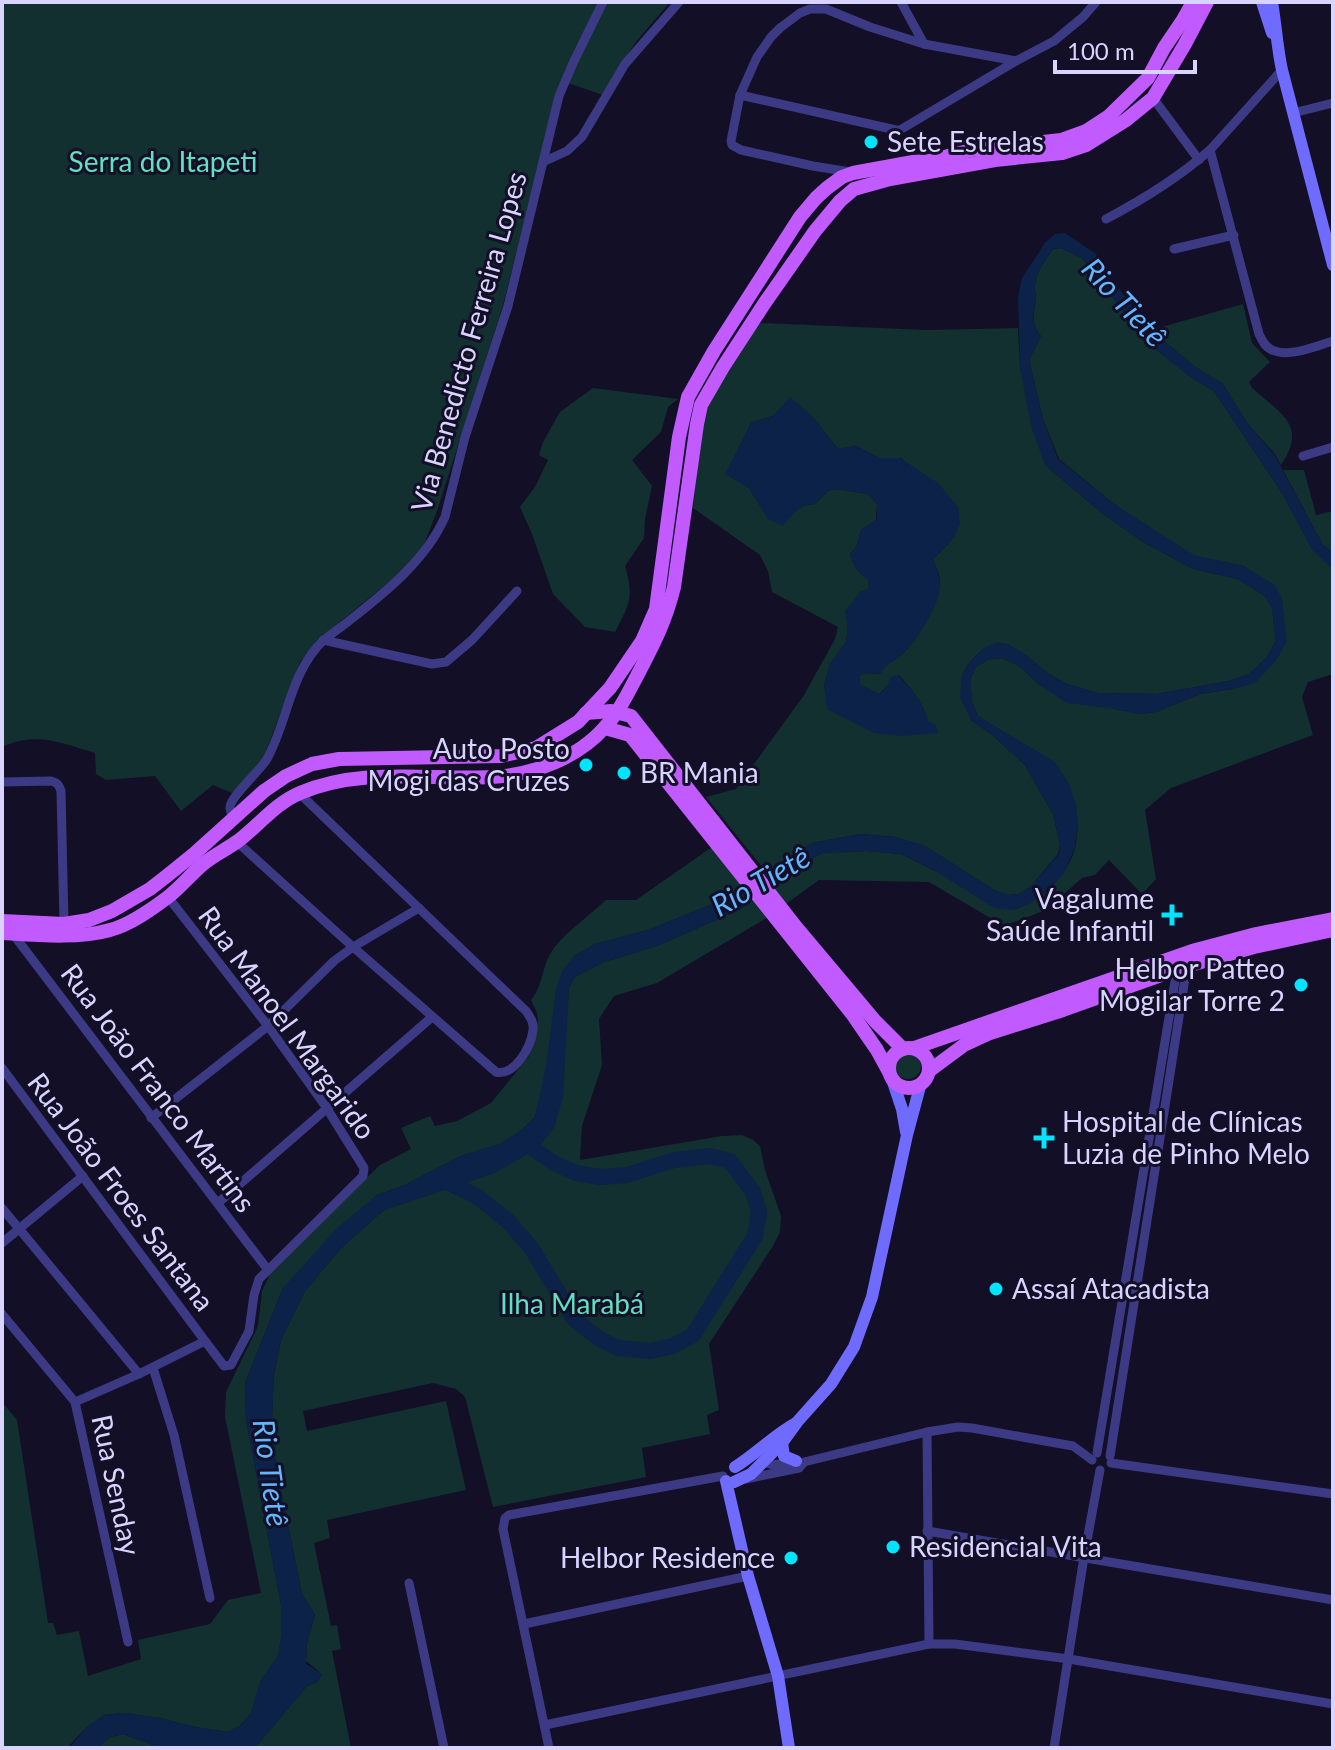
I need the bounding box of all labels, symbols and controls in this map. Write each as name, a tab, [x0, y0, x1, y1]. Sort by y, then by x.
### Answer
scale bar	[1055, 24, 1195, 74]
text: 100 m	[1067, 36, 1135, 65]
place label: Sete Estrelas	[887, 124, 1044, 158]
marker: Sete Estrelas	[862, 133, 880, 151]
park label: Serra do Itapeti	[69, 144, 257, 178]
street label: Via Benedicto Ferreira Lopes	[403, 168, 533, 516]
water label: Rio Tietê	[1075, 250, 1175, 353]
place label: Auto Posto Mogi das Cruzes	[368, 731, 570, 797]
place label: BR Mania	[640, 755, 759, 789]
marker: Auto Posto Mogi das Cruzes	[577, 756, 595, 774]
marker: BR Mania	[615, 764, 633, 782]
water label: Rio Tietê	[704, 838, 816, 923]
place label: Vagalume Saúde Infantil	[986, 881, 1154, 947]
street label: Rua Manoel Margarido	[192, 899, 384, 1145]
marker: Vagalume Saúde Infantil	[1161, 904, 1183, 926]
place label: Helbor Patteo Mogilar Torre 2	[1099, 951, 1285, 1017]
street label: Rua João Franco Martins	[54, 957, 263, 1218]
marker: Helbor Patteo Mogilar Torre 2	[1292, 976, 1310, 994]
street label: Rua João Froes Santana	[21, 1066, 222, 1317]
place label: Hospital de Clínicas Luzia de Pinho Melo	[1062, 1104, 1310, 1170]
marker: Hospital de Clínicas Luzia de Pinho Melo	[1033, 1127, 1055, 1149]
place label: Assaí Atacadista	[1012, 1271, 1210, 1305]
marker: Assaí Atacadista	[987, 1280, 1005, 1298]
park label: Ilha Marabá	[500, 1286, 644, 1320]
street label: Rua Senday	[85, 1411, 149, 1559]
water label: Rio Tietê	[247, 1417, 297, 1529]
place label: Residencial Vita	[909, 1529, 1102, 1563]
marker: Residencial Vita	[884, 1538, 902, 1556]
place label: Helbor Residence	[560, 1540, 775, 1574]
marker: Helbor Residence	[782, 1549, 800, 1567]

